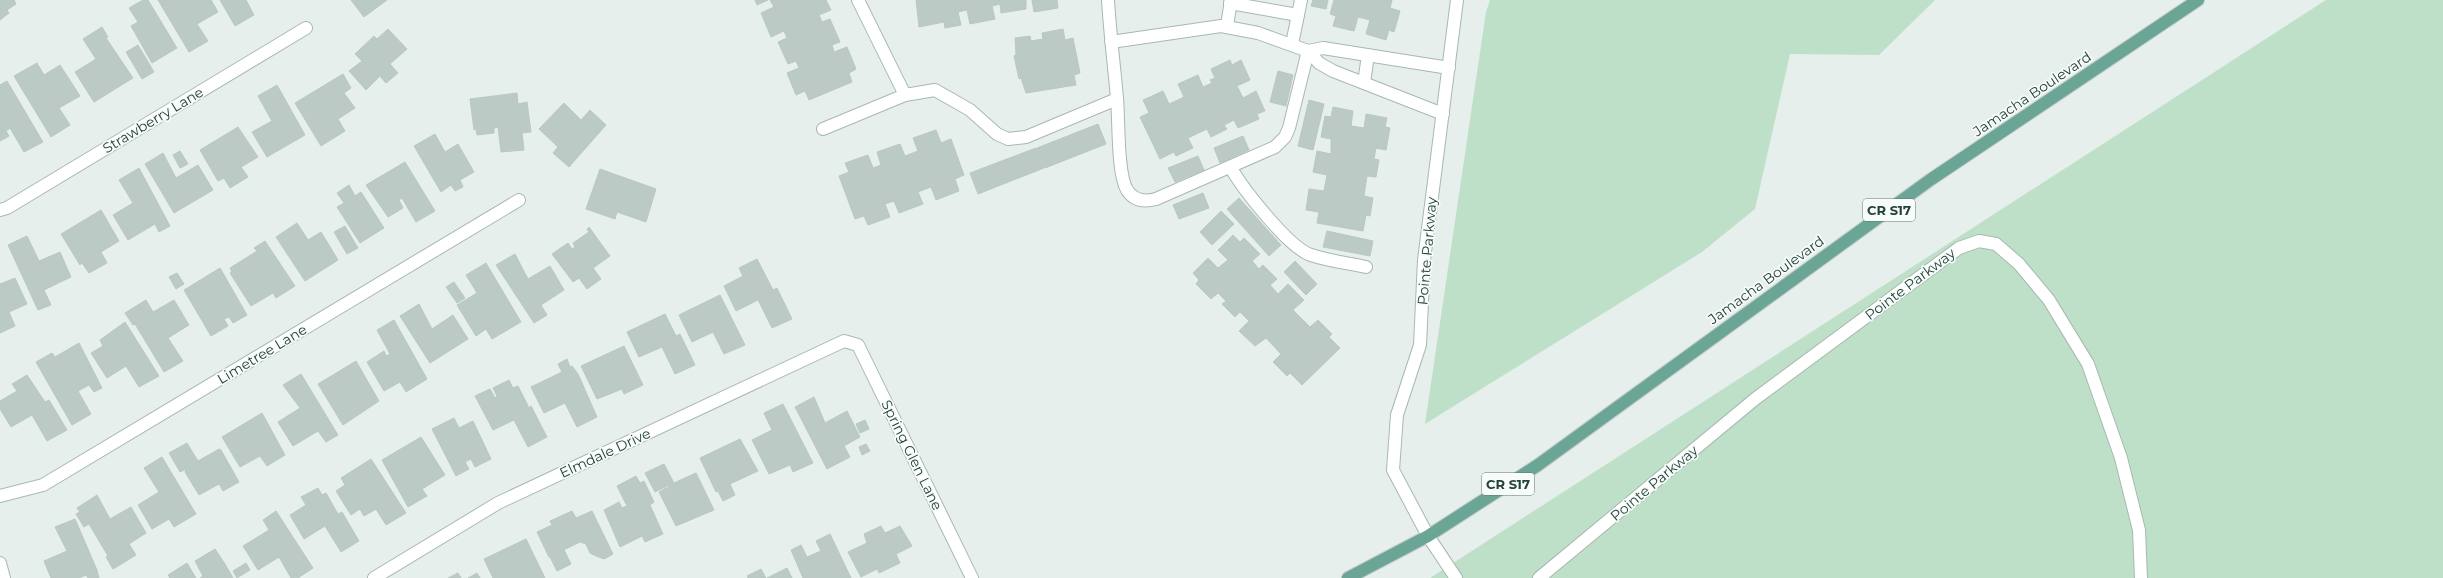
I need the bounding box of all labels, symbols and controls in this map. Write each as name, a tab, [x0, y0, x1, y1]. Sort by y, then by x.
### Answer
street label: Jamacha Boulevard	[1969, 48, 2095, 141]
street label: Strawberry Lane	[99, 83, 207, 157]
street label: Pointe Parkway	[1413, 196, 1441, 306]
road number: CR S17	[1863, 199, 1915, 221]
street label: Jamacha Boulevard	[1704, 232, 1827, 329]
street label: Pointe Parkway	[1861, 244, 1959, 324]
street label: Limetree Lane	[214, 320, 310, 388]
street label: Spring Glen Lane	[877, 397, 947, 513]
street label: Elmdale Drive	[557, 424, 653, 482]
street label: Pointe Parkway	[1607, 441, 1702, 525]
road number: CR S17	[1482, 473, 1534, 495]

